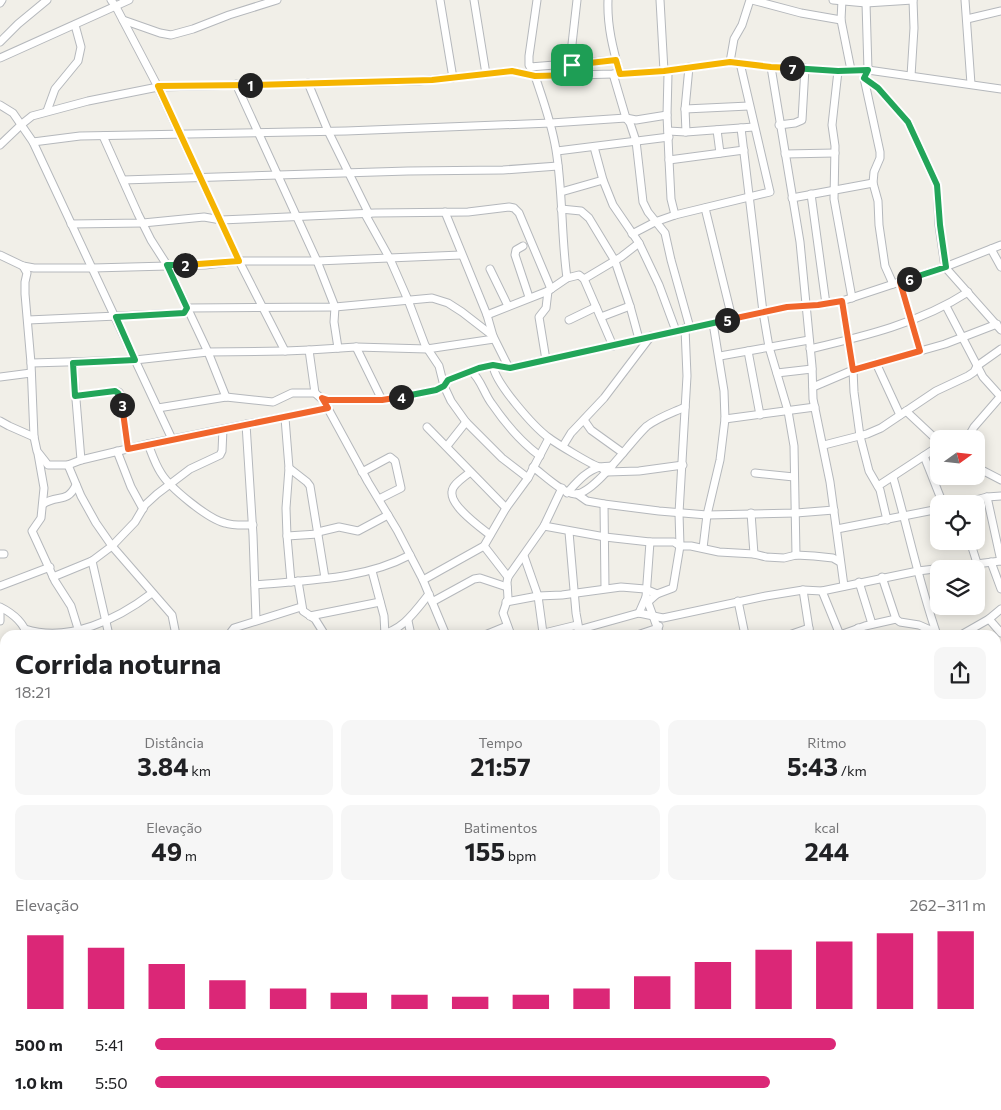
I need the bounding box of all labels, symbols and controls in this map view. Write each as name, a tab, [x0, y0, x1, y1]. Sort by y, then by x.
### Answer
pin	[551, 44, 593, 86]
icon: arrive	[558, 51, 586, 79]
pin: 7	[780, 56, 804, 80]
text: 7	[789, 60, 796, 77]
pin: 1	[238, 72, 262, 98]
text: 1	[247, 77, 254, 94]
pin: 2	[172, 252, 198, 278]
text: 2	[182, 257, 189, 274]
pin: 6	[896, 266, 922, 292]
text: 6	[905, 271, 914, 288]
pin: 5	[714, 308, 740, 332]
text: 5	[723, 312, 732, 329]
pin: 4	[388, 384, 414, 410]
text: 4	[397, 389, 406, 406]
pin: 3	[110, 392, 134, 418]
text: 3	[118, 397, 127, 414]
north arrow	[930, 430, 985, 485]
map controls	[930, 430, 985, 615]
button: locate	[930, 495, 985, 550]
button: layers	[930, 560, 985, 615]
text: Corrida noturna	[15, 646, 221, 680]
button: share	[934, 647, 986, 699]
text: 18:21	[15, 682, 51, 701]
text: Distância	[145, 734, 204, 751]
text: Tempo	[478, 734, 523, 751]
text: Ritmo	[807, 734, 846, 751]
text: 3.84	[137, 751, 189, 781]
text: 21:57	[470, 751, 531, 781]
text: 5:43	[787, 751, 838, 781]
text: km	[189, 762, 211, 779]
text: /km	[838, 762, 867, 779]
text: Elevação	[146, 819, 202, 836]
text: Batimentos	[464, 819, 537, 836]
text: kcal	[814, 819, 839, 836]
text: 49	[151, 836, 182, 866]
text: 155	[465, 836, 505, 866]
text: 244	[805, 836, 849, 866]
text: m	[182, 847, 197, 864]
text: bpm	[505, 847, 536, 864]
text: Elevação	[15, 895, 79, 914]
text: 262–311 m	[909, 895, 986, 914]
text: 500 m	[15, 1035, 63, 1054]
text: 5:41	[95, 1035, 124, 1054]
text: 1.0 km	[15, 1073, 63, 1092]
text: 5:50	[95, 1073, 128, 1092]

